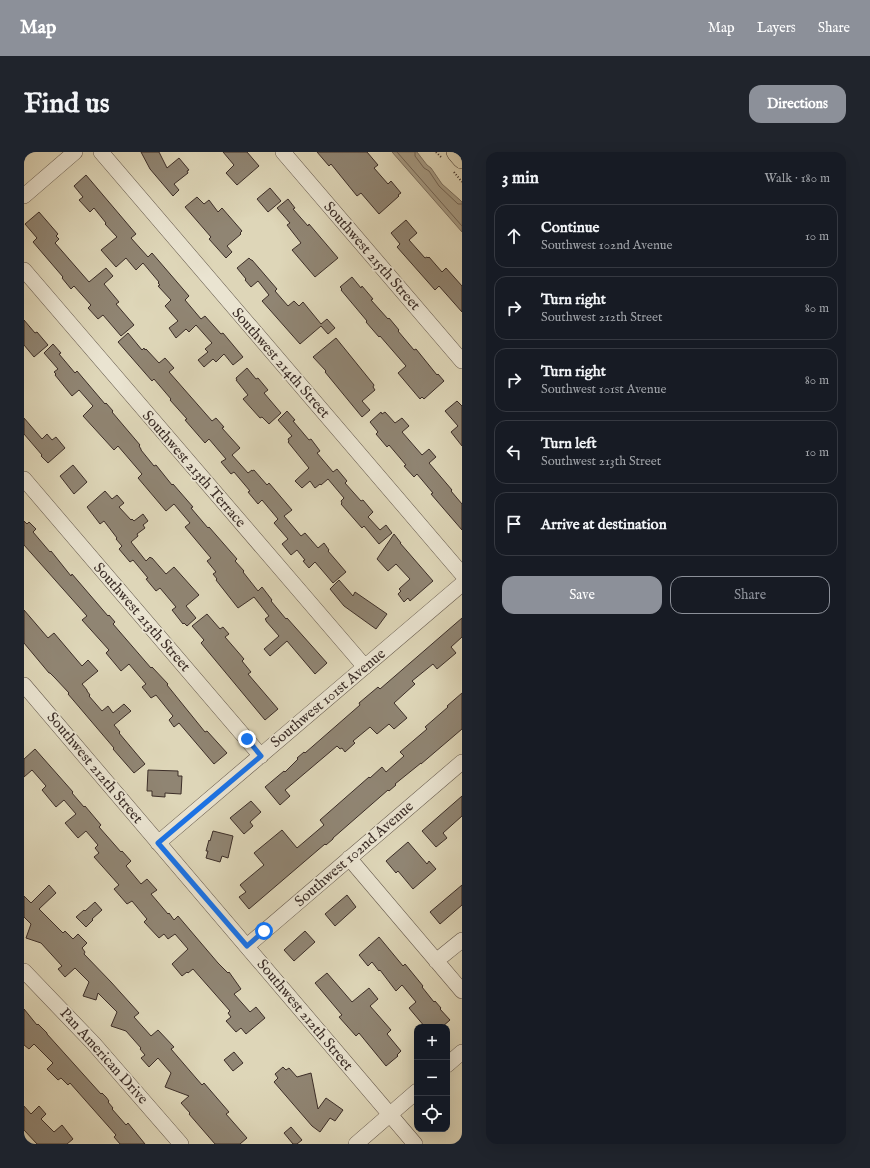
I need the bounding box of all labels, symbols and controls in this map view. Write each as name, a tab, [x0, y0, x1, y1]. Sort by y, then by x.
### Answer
text: Map	[20, 16, 56, 40]
text: Map	[708, 19, 735, 37]
text: Layers	[757, 19, 796, 37]
text: Share	[818, 19, 850, 37]
button: Directions	[749, 85, 846, 123]
text: Find us	[24, 87, 110, 122]
text: 3 min	[502, 168, 539, 189]
text: Walk · 180 m	[765, 170, 830, 187]
street label: Southwest 215th Street	[319, 197, 425, 315]
text: Continue	[541, 218, 599, 237]
icon: ahead	[503, 225, 525, 247]
text: 10 m	[805, 228, 829, 245]
text: Southwest 102nd Avenue	[541, 237, 673, 254]
text: Turn right	[541, 290, 606, 309]
icon: right	[503, 297, 525, 319]
text: 80 m	[805, 300, 829, 317]
street label: Southwest 214th Street	[228, 304, 334, 422]
text: Southwest 212th Street	[541, 309, 662, 326]
text: Turn right	[541, 362, 606, 381]
icon: right	[503, 369, 525, 391]
text: 80 m	[805, 372, 829, 389]
text: Southwest 101st Avenue	[541, 381, 666, 398]
street label: Southwest 213th Terrace	[138, 407, 250, 531]
text: Turn left	[541, 434, 597, 453]
icon: left	[503, 441, 525, 463]
text: 10 m	[805, 444, 829, 461]
text: Southwest 213th Street	[541, 453, 661, 470]
icon: arrive	[503, 513, 525, 535]
text: Arrive at destination	[541, 515, 667, 534]
street label: Southwest 213th Street	[89, 558, 195, 676]
button: Save	[502, 576, 662, 614]
button: Share	[670, 576, 830, 614]
street label: Southwest 101st Avenue	[266, 644, 390, 752]
street label: Southwest 212th Street	[43, 708, 147, 828]
route end	[238, 730, 256, 748]
street label: Southwest 102nd Avenue	[290, 797, 418, 911]
route start	[255, 922, 273, 940]
street label: Southwest 212th Street	[253, 955, 357, 1075]
street label: Pan American Drive	[56, 1004, 152, 1108]
map controls	[414, 1024, 450, 1132]
button: +	[414, 1024, 450, 1060]
button: −	[414, 1060, 450, 1096]
button: locate	[414, 1096, 450, 1132]

